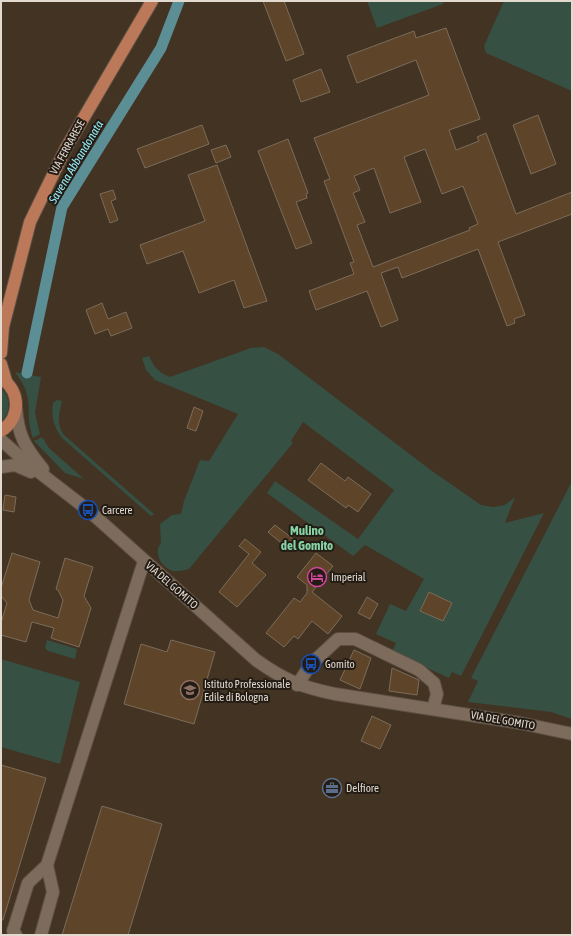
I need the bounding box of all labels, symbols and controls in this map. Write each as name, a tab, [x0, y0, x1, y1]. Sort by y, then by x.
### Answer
water label: Savena Abbandonata	[45, 118, 106, 207]
street label: VIA FERRARESE	[47, 118, 87, 176]
bus stop icon: Carcere	[77, 499, 99, 521]
place label: Carcere	[102, 504, 133, 516]
district label: Mulino del Gomito	[281, 523, 333, 553]
street label: VIA DEL GOMITO	[143, 559, 201, 611]
hotel icon: Imperial	[306, 566, 328, 588]
place label: Imperial	[331, 571, 366, 583]
bus stop icon: Gomito	[300, 653, 322, 675]
place label: Gomito	[325, 658, 355, 670]
place label: Istituto Professionale Edile di Bologna	[204, 678, 290, 703]
school or university icon: Istituto Professionale Edile di Bologna	[179, 679, 201, 701]
street label: VIA DEL GOMITO	[470, 708, 536, 732]
office icon: Delfiore	[321, 777, 343, 799]
place label: Delfiore	[346, 782, 379, 794]

